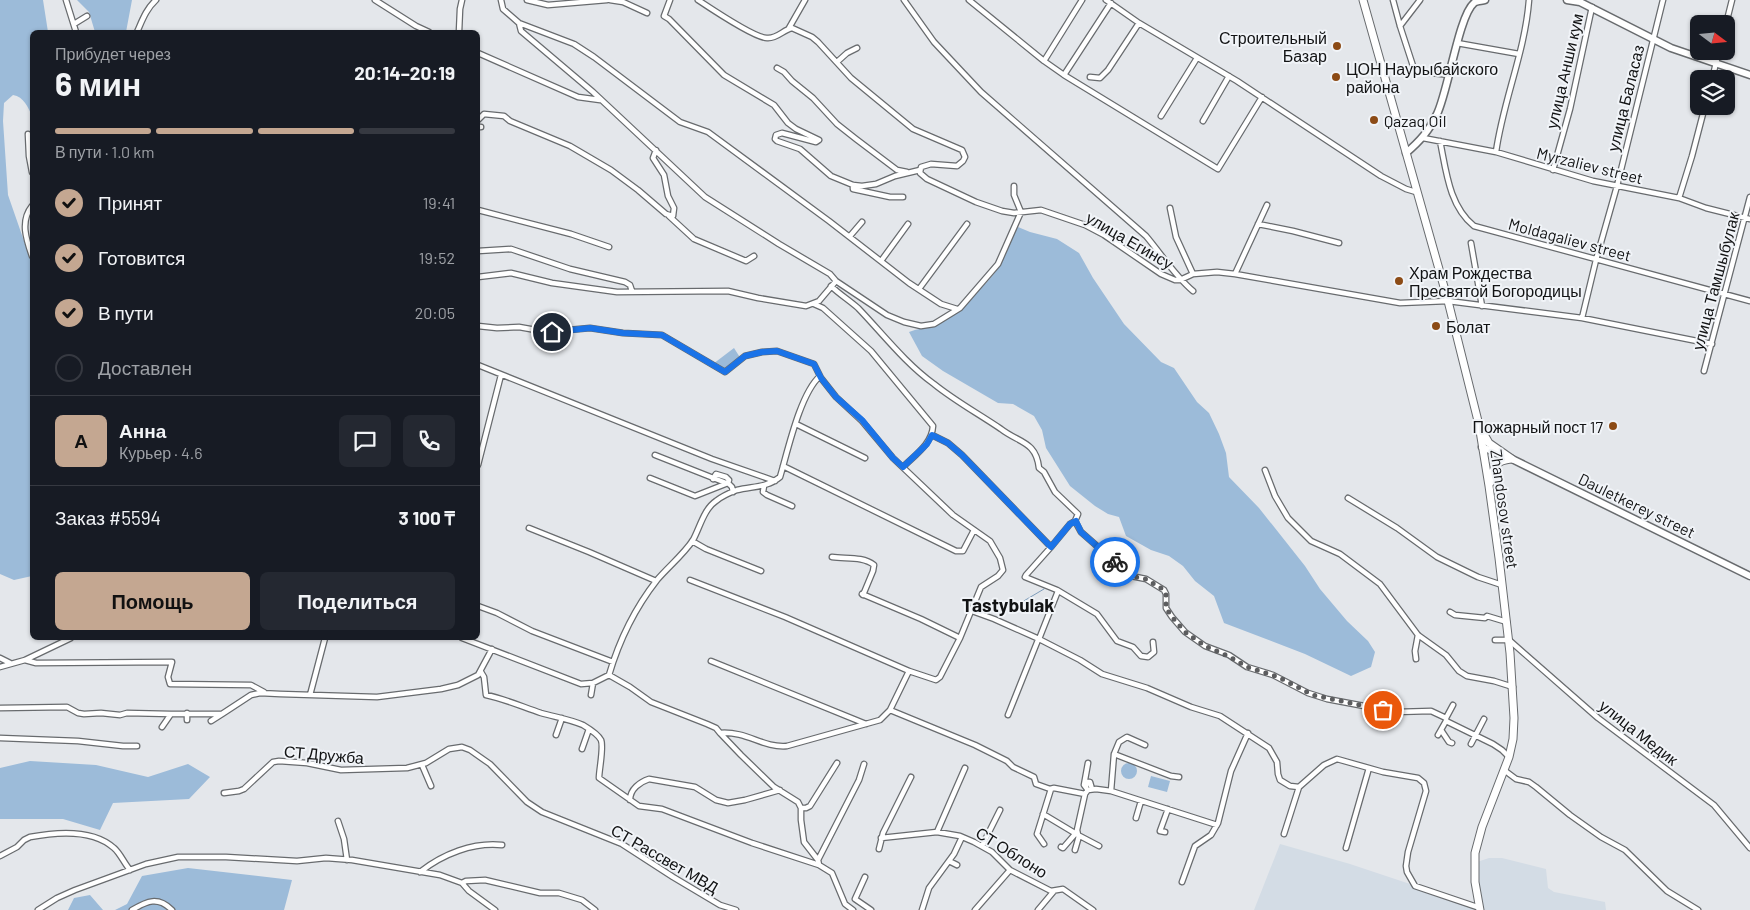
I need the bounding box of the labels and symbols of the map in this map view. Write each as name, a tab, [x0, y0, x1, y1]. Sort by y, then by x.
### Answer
street label: улица Анши кум	[1542, 12, 1586, 130]
north arrow	[1690, 15, 1735, 60]
place label: Строительный Базар	[1219, 28, 1327, 65]
marker: Строительный Базар	[1331, 40, 1343, 52]
street label: улица Баласаз	[1603, 43, 1647, 153]
place label: ЦОН Наурыбайского района	[1346, 59, 1498, 96]
marker: ЦОН Наурыбайского района	[1330, 71, 1342, 83]
place label: Qazaq Oil	[1384, 111, 1446, 130]
marker: Qazaq Oil	[1368, 114, 1380, 126]
street label: Myrzaliev street	[1535, 143, 1645, 187]
street label: улица Егинсу	[1083, 207, 1177, 273]
street label: улица Тамшыбулак	[1687, 209, 1743, 352]
street label: Moldagaliev street	[1506, 213, 1634, 265]
place label: Храм Рождества Пресвятой Богородицы	[1409, 263, 1582, 300]
marker: Храм Рождества Пресвятой Богородицы	[1393, 275, 1405, 287]
pin	[531, 311, 573, 353]
place label: Болат	[1446, 317, 1491, 336]
marker: Болат	[1430, 320, 1442, 332]
place label: Пожарный пост 17	[1473, 417, 1603, 436]
marker: Пожарный пост 17	[1607, 420, 1619, 432]
street label: Zhandosov street	[1487, 448, 1523, 570]
street label: Dauletkerey street	[1576, 469, 1698, 541]
courier	[1090, 537, 1140, 587]
district label: Tastybulak	[962, 593, 1054, 616]
pin	[1362, 689, 1404, 731]
street label: улица Медик	[1596, 695, 1683, 769]
street label: СТ Дружба	[283, 741, 365, 767]
street label: СТ Рассвет МВД	[608, 820, 722, 896]
street label: СТ Облоно	[973, 822, 1051, 882]

